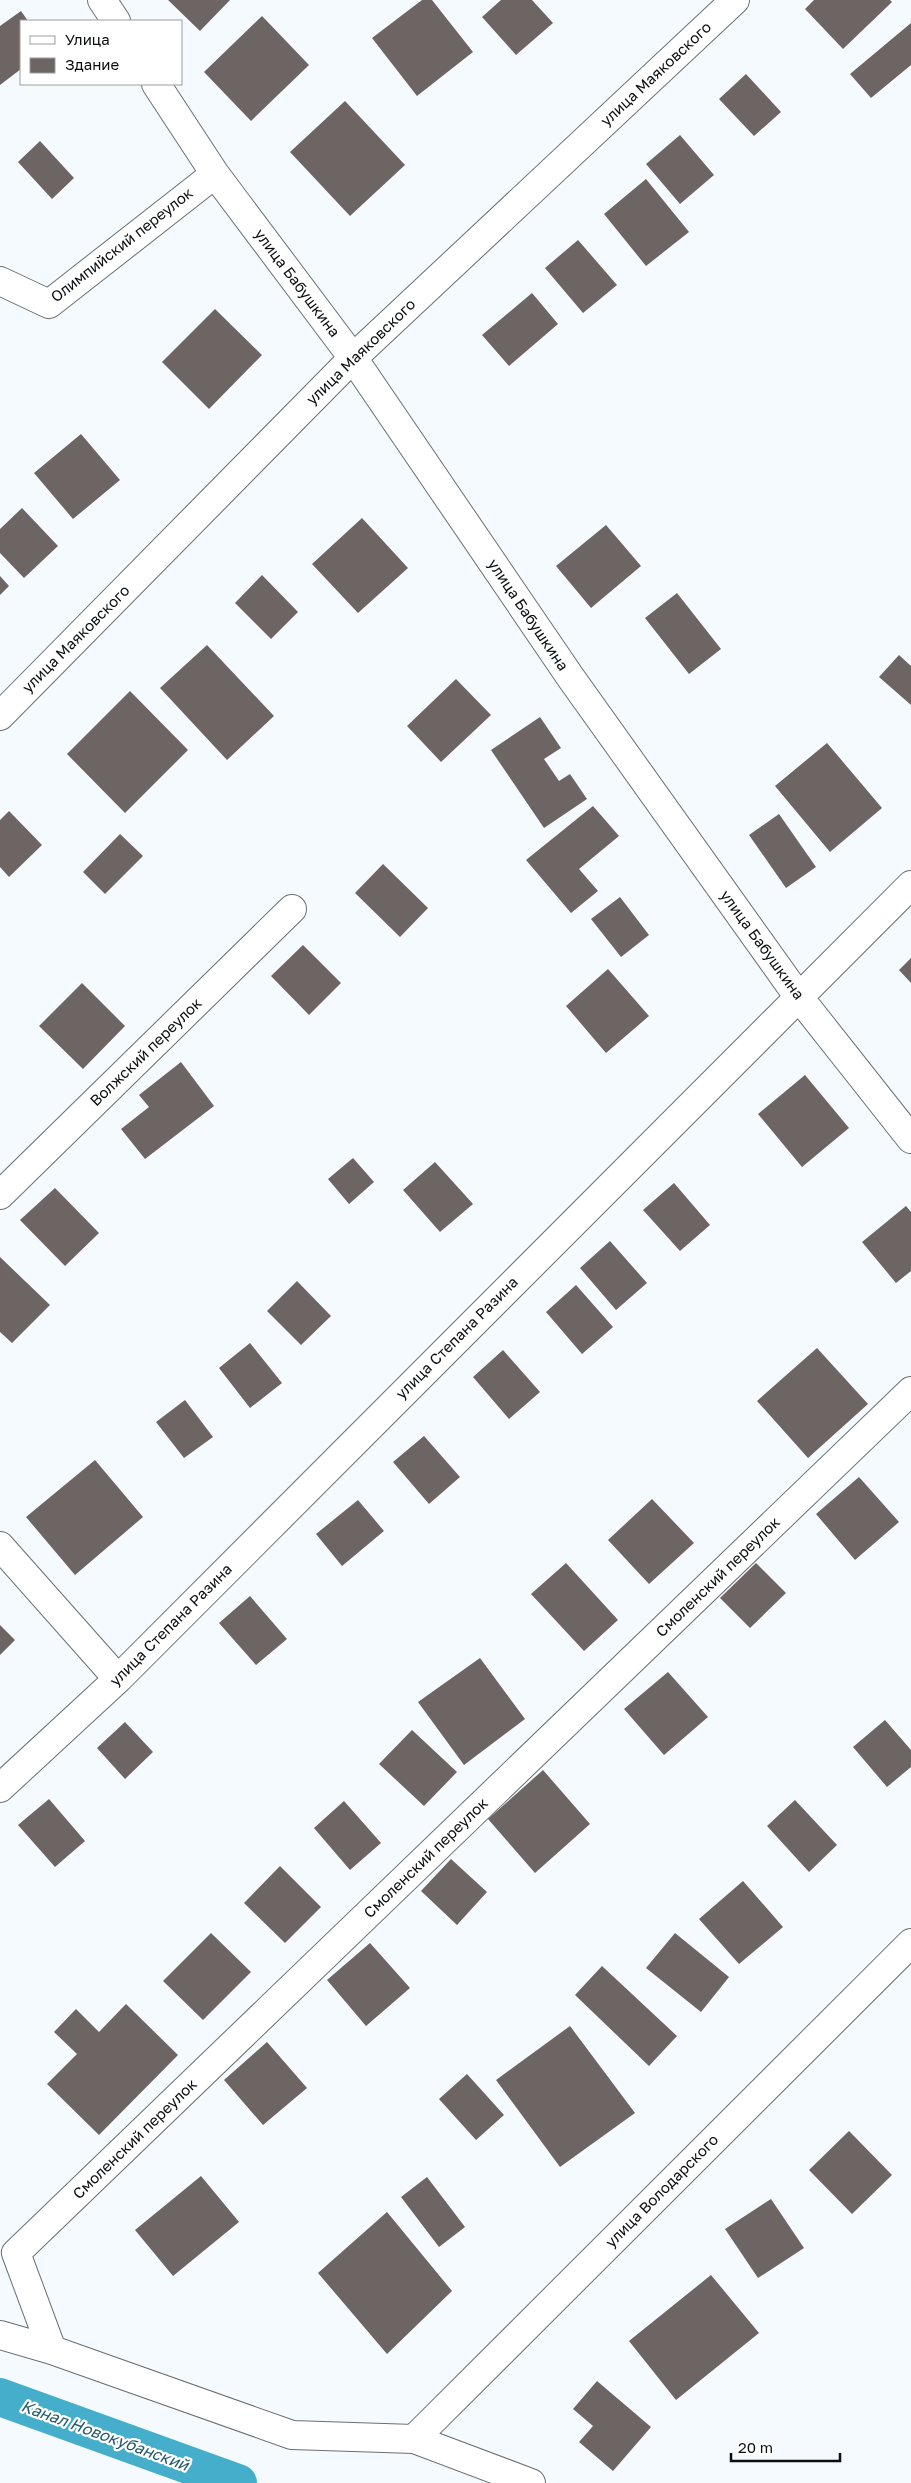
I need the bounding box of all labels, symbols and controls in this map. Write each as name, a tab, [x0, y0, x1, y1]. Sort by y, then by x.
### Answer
street label: улица Маяковского	[596, 17, 714, 129]
legend	[20, 20, 182, 85]
text: Улица	[65, 30, 110, 48]
text: Здание	[65, 55, 119, 73]
street label: Олимпийский переулок	[47, 183, 196, 305]
street label: улица Бабушкина	[251, 225, 344, 340]
street label: улица Маяковского	[302, 295, 419, 408]
street label: улица Бабушкина	[485, 555, 573, 674]
street label: улица Маяковского	[18, 581, 133, 696]
street label: улица Бабушкина	[717, 886, 809, 1003]
street label: Волжский переулок	[86, 993, 205, 1109]
street label: улица Степана Разина	[391, 1272, 521, 1402]
street label: Смоленский переулок	[652, 1512, 783, 1640]
street label: улица Степана Разина	[105, 1559, 235, 1689]
street label: Смоленский переулок	[360, 1793, 491, 1921]
street label: Смоленский переулок	[69, 2074, 200, 2202]
street label: улица Володарского	[601, 2130, 722, 2251]
water label: Канал Новокубанский	[19, 2395, 193, 2475]
scale bar	[731, 2430, 840, 2462]
text: 20 m	[738, 2438, 773, 2456]

